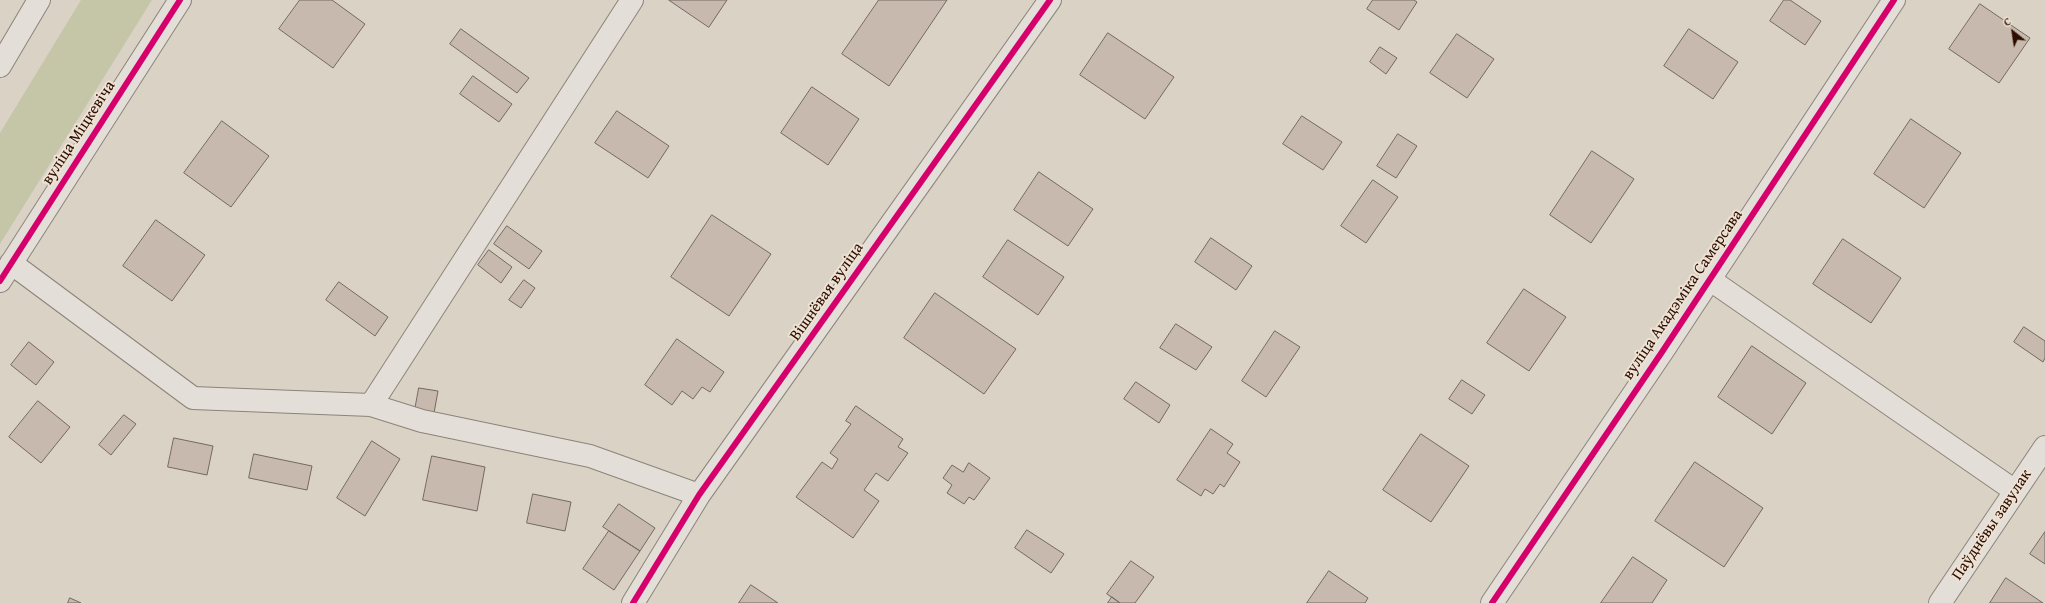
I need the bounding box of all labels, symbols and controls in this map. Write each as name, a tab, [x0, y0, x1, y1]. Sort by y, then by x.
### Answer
north arrow	[1993, 12, 2033, 52]
text: С	[2000, 13, 2014, 30]
street label: вуліца Міцкевіча	[38, 77, 120, 189]
street label: вуліца Акадэміка Самерсава	[1619, 206, 1747, 384]
street label: Вішнёвая вуліца	[786, 239, 868, 345]
street label: Паўднёвы завулак	[1948, 466, 2036, 584]

